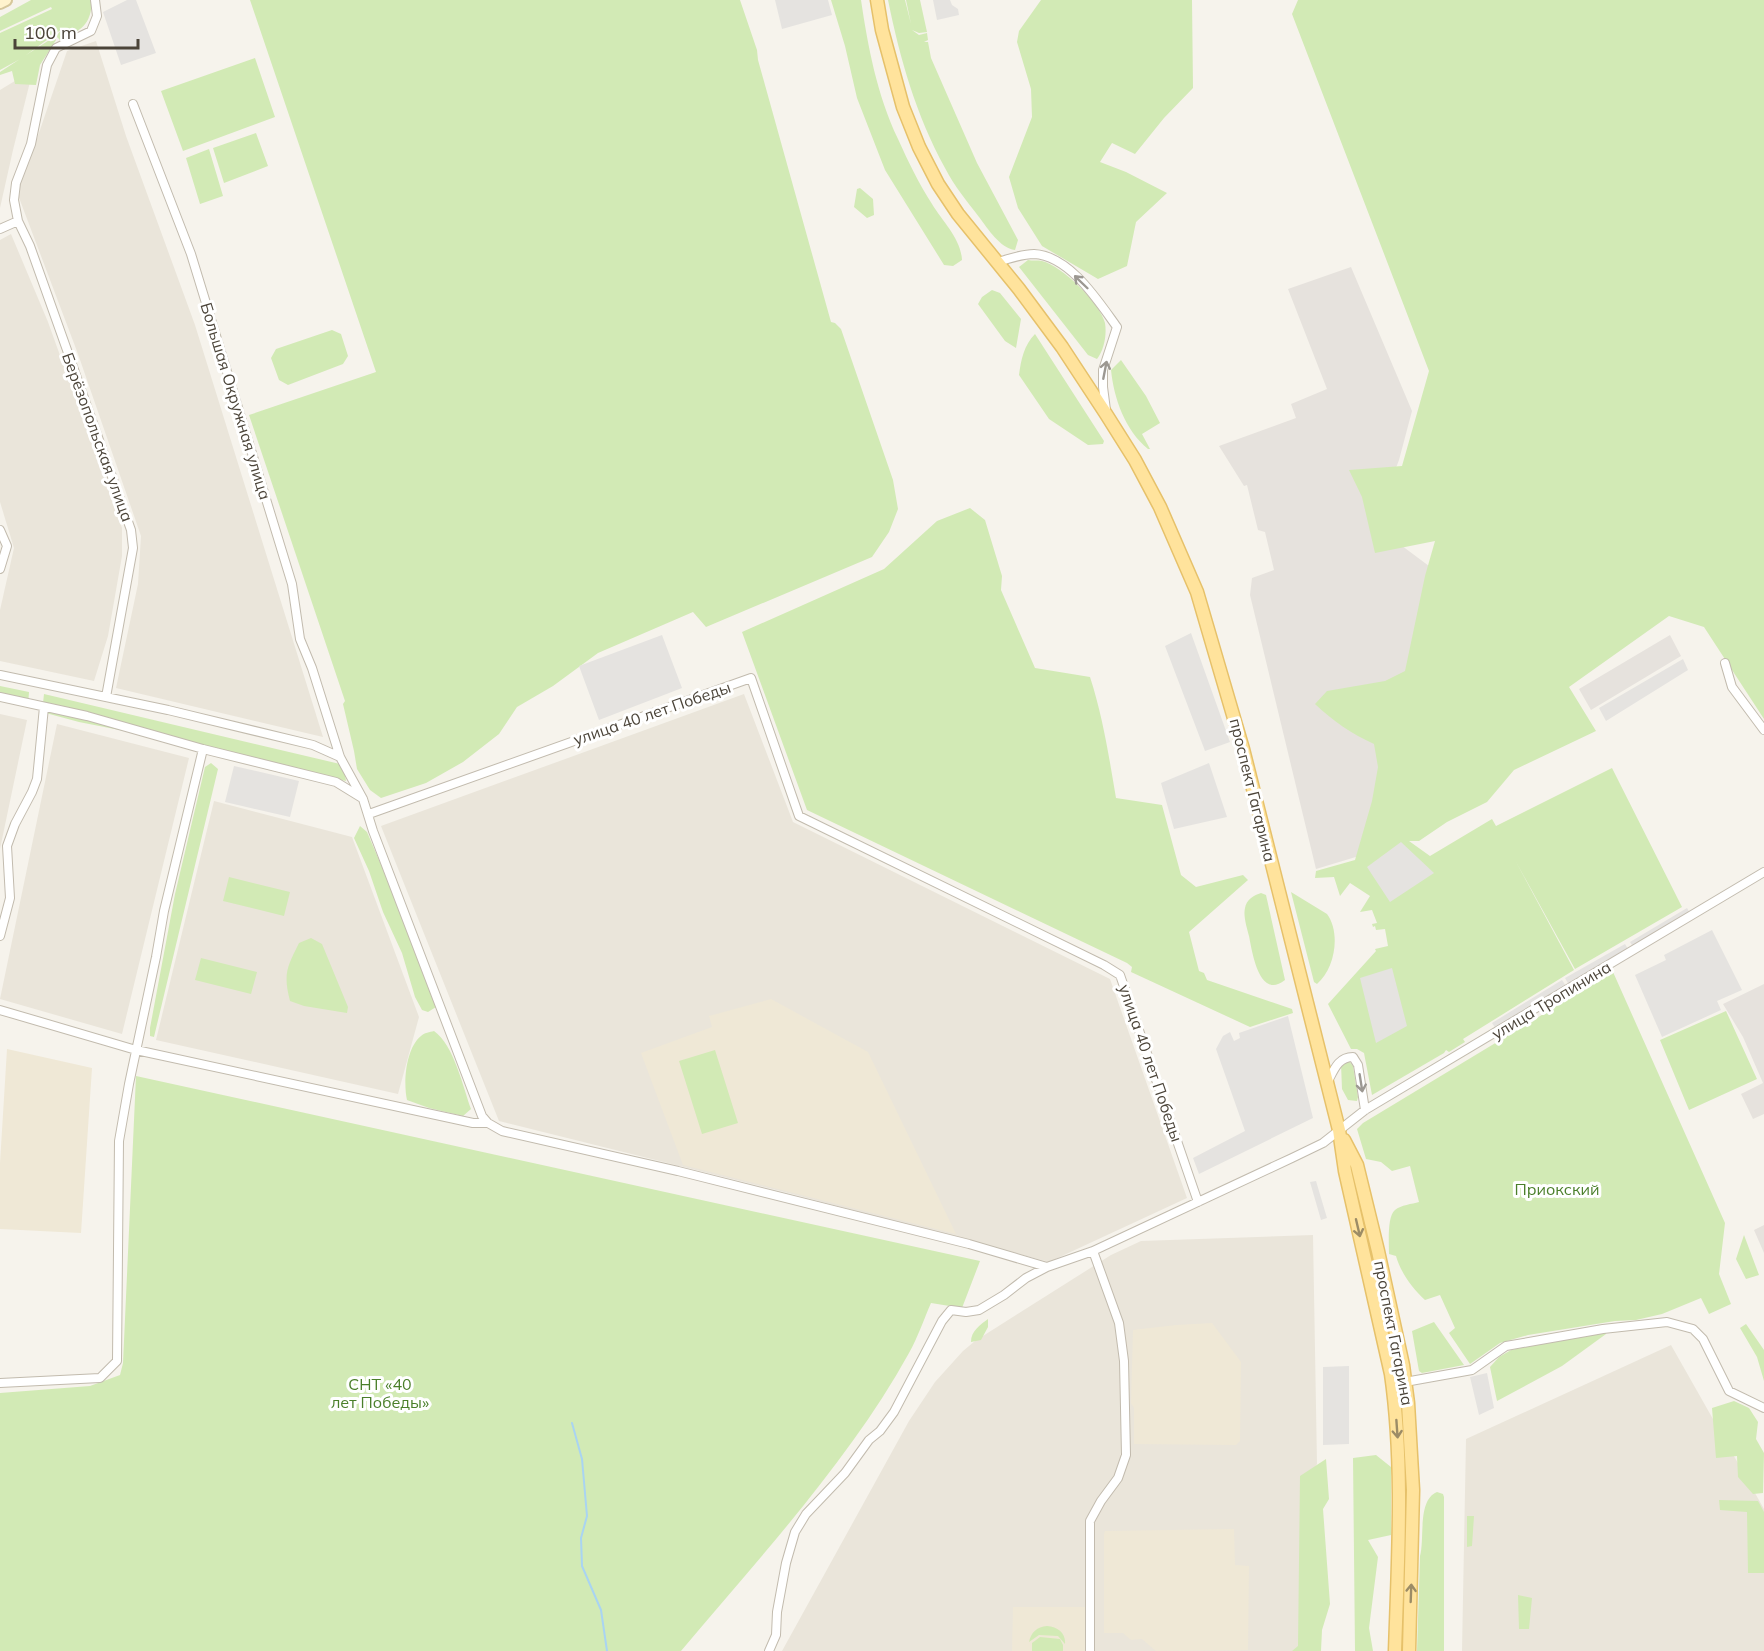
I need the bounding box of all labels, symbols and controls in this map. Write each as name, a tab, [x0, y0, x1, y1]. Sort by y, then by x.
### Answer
scale bar	[15, 12, 138, 50]
text: 100 m	[24, 21, 77, 44]
one-way arrow	[1074, 274, 1089, 289]
street label: Большая Окружная улица	[196, 300, 276, 502]
street label: Берёзопольская улица	[58, 350, 138, 524]
one-way arrow	[1100, 361, 1111, 380]
street label: улица 40 лет Победы	[571, 677, 733, 749]
street label: проспект Гагарина	[1226, 716, 1280, 864]
street label: улица Тропинина	[1488, 956, 1614, 1044]
street label: улица 40 лет Победы	[1115, 982, 1187, 1144]
one-way arrow	[1356, 1072, 1367, 1092]
park label: Приокский	[1514, 1179, 1600, 1199]
one-way arrow	[1352, 1218, 1364, 1237]
street label: проспект Гагарина	[1370, 1259, 1418, 1407]
park label: СНТ «40 лет Победы»	[331, 1374, 429, 1412]
one-way arrow	[1392, 1419, 1403, 1439]
one-way arrow	[1405, 1583, 1417, 1603]

